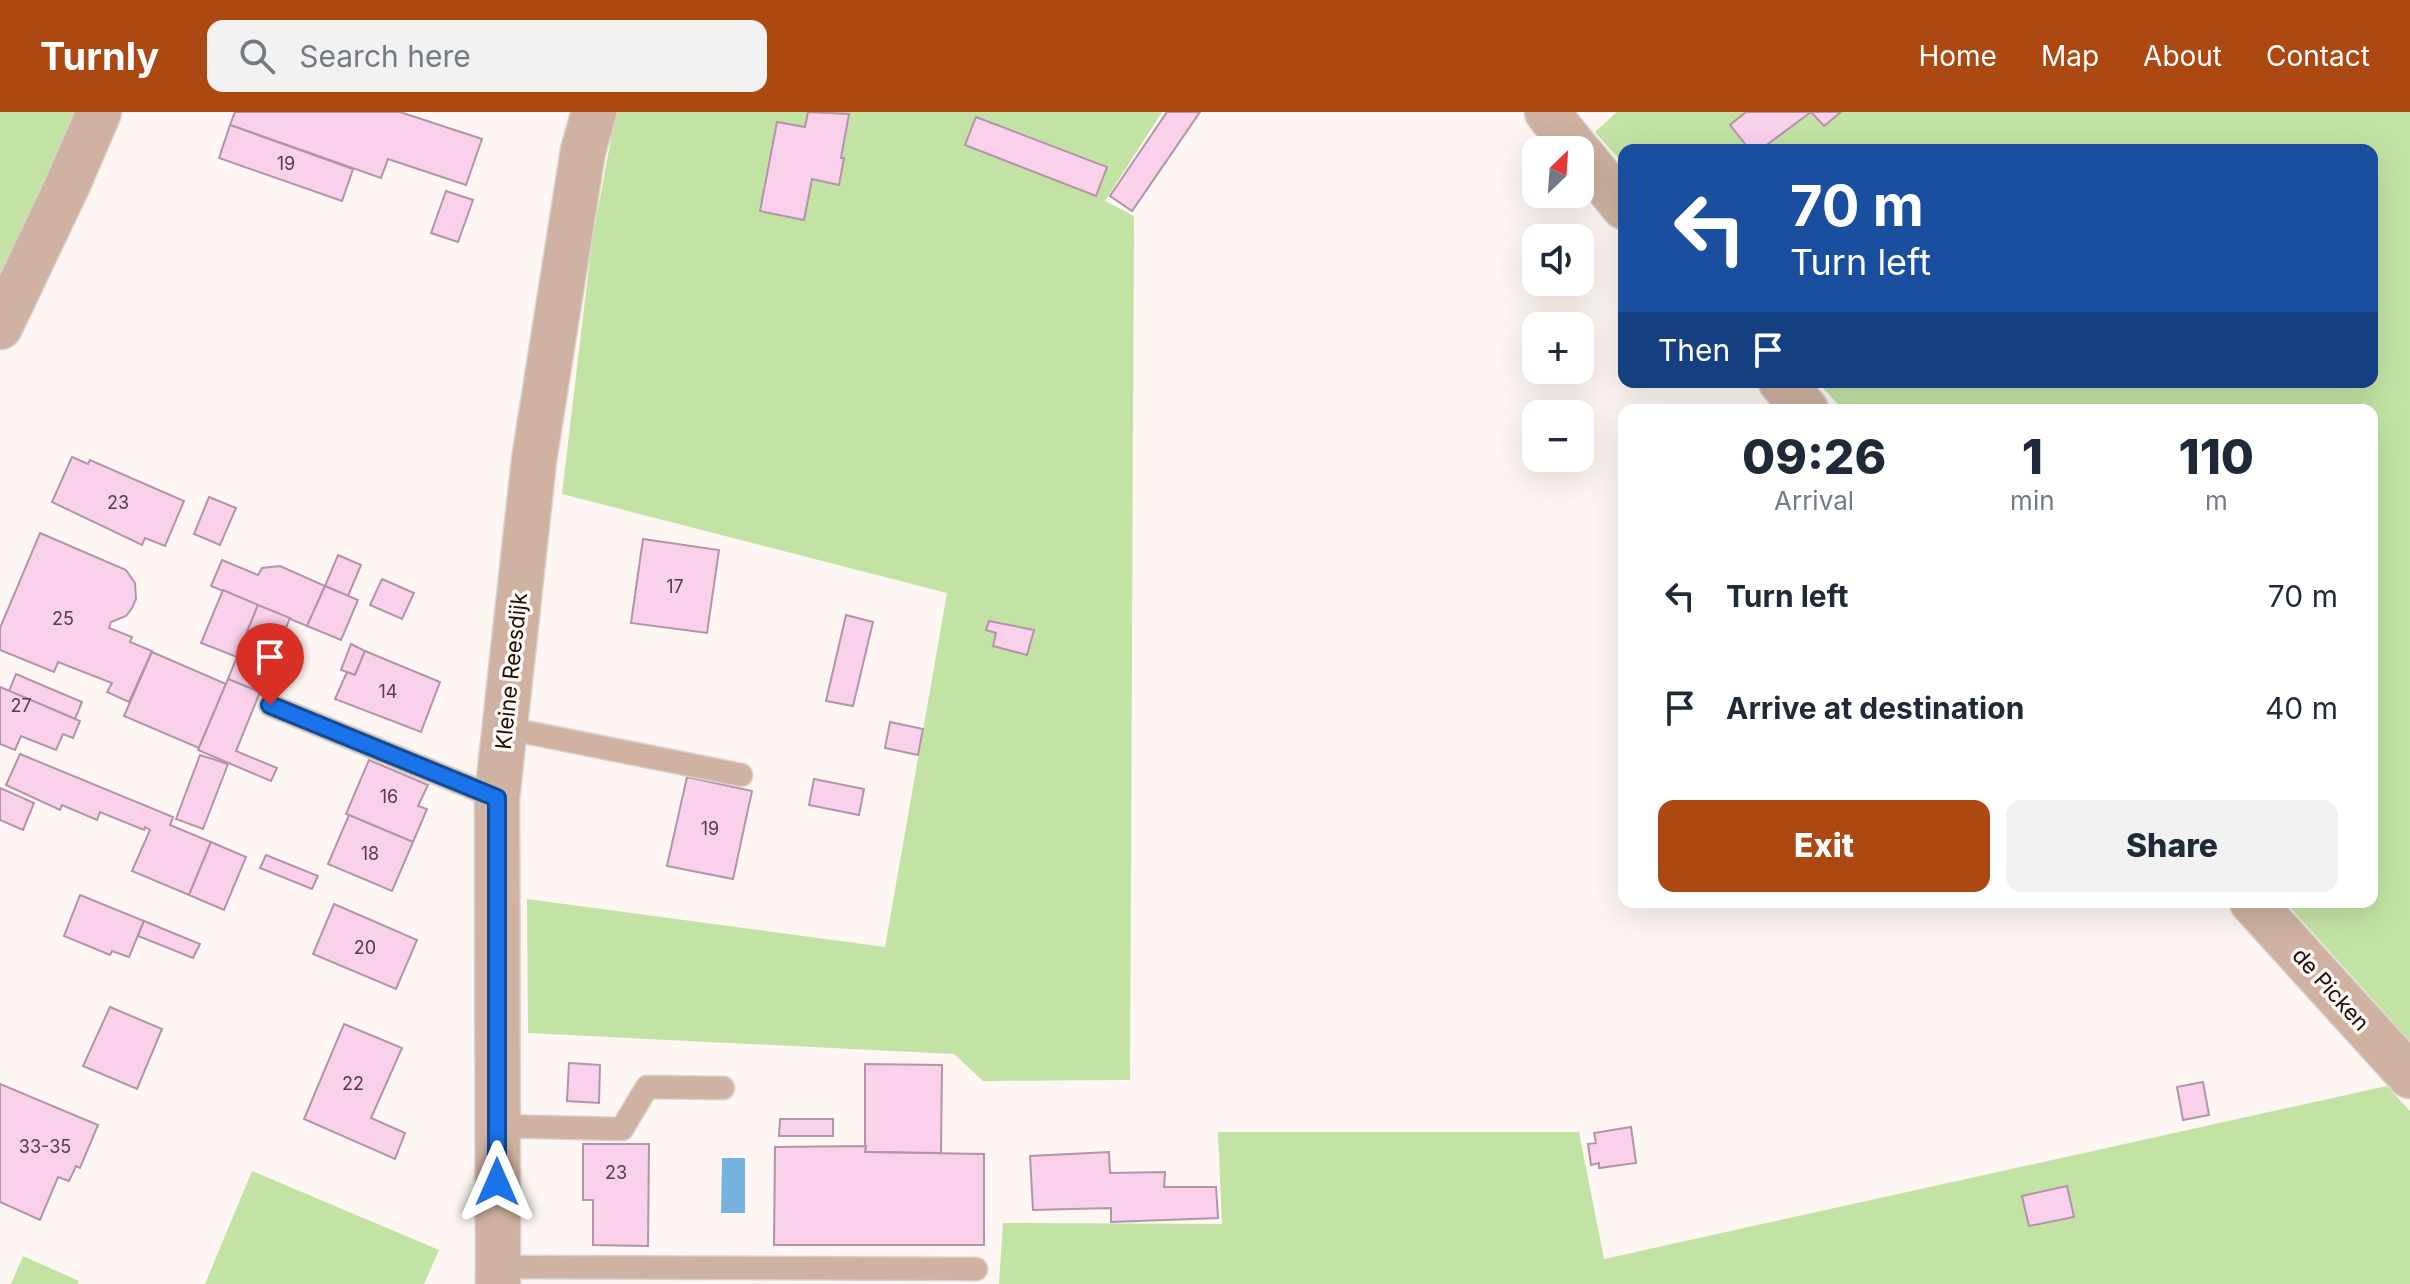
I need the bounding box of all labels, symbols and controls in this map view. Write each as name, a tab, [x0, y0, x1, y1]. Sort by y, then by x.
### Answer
search box	[207, 20, 767, 92]
text: Turnly	[40, 33, 159, 79]
icon: search	[235, 34, 279, 78]
text: Search here	[299, 38, 471, 74]
text: Home	[1918, 39, 1997, 73]
text: Map	[2041, 39, 2099, 73]
text: About	[2143, 39, 2222, 73]
text: Contact	[2266, 39, 2370, 73]
north arrow	[1522, 136, 1594, 208]
map controls	[1522, 136, 1594, 472]
house number: 19	[277, 153, 295, 174]
text: 70 m	[1790, 172, 1924, 240]
icon: left	[1658, 176, 1762, 280]
button: sound	[1522, 224, 1594, 296]
text: Turn left	[1790, 240, 1931, 284]
button: +	[1522, 312, 1594, 384]
icon: arrive	[1746, 328, 1790, 372]
text: Then	[1658, 332, 1730, 368]
button: −	[1522, 400, 1594, 472]
text: 09:26	[1742, 427, 1886, 486]
text: 1	[2022, 427, 2043, 486]
text: 110	[2178, 427, 2254, 486]
text: Arrival	[1774, 485, 1854, 516]
text: min	[2010, 485, 2055, 516]
text: m	[2205, 485, 2228, 516]
house number: 23	[107, 492, 129, 513]
icon: left	[1658, 574, 1702, 618]
house number: 17	[666, 576, 684, 597]
text: Turn left	[1726, 578, 1848, 614]
text: 70 m	[2268, 578, 2338, 614]
street label: Kleine Reesdijk	[490, 591, 532, 751]
house number: 25	[52, 608, 74, 629]
pin	[236, 623, 304, 705]
icon: arrive	[248, 635, 292, 679]
house number: 14	[379, 681, 397, 702]
icon: arrive	[1658, 686, 1702, 730]
text: Arrive at destination	[1726, 690, 2024, 726]
text: 40 m	[2265, 690, 2338, 726]
house number: 27	[10, 695, 32, 716]
house number: 16	[380, 786, 398, 807]
button: Exit	[1658, 800, 1990, 892]
button: Share	[2006, 800, 2338, 892]
house number: 19	[701, 818, 719, 839]
house number: 18	[361, 843, 379, 864]
house number: 20	[354, 937, 376, 958]
street label: de Picken	[2287, 942, 2375, 1036]
house number: 22	[342, 1073, 364, 1094]
house number: 33-35	[19, 1136, 71, 1157]
position arrow	[455, 1140, 539, 1224]
house number: 23	[605, 1162, 627, 1183]

